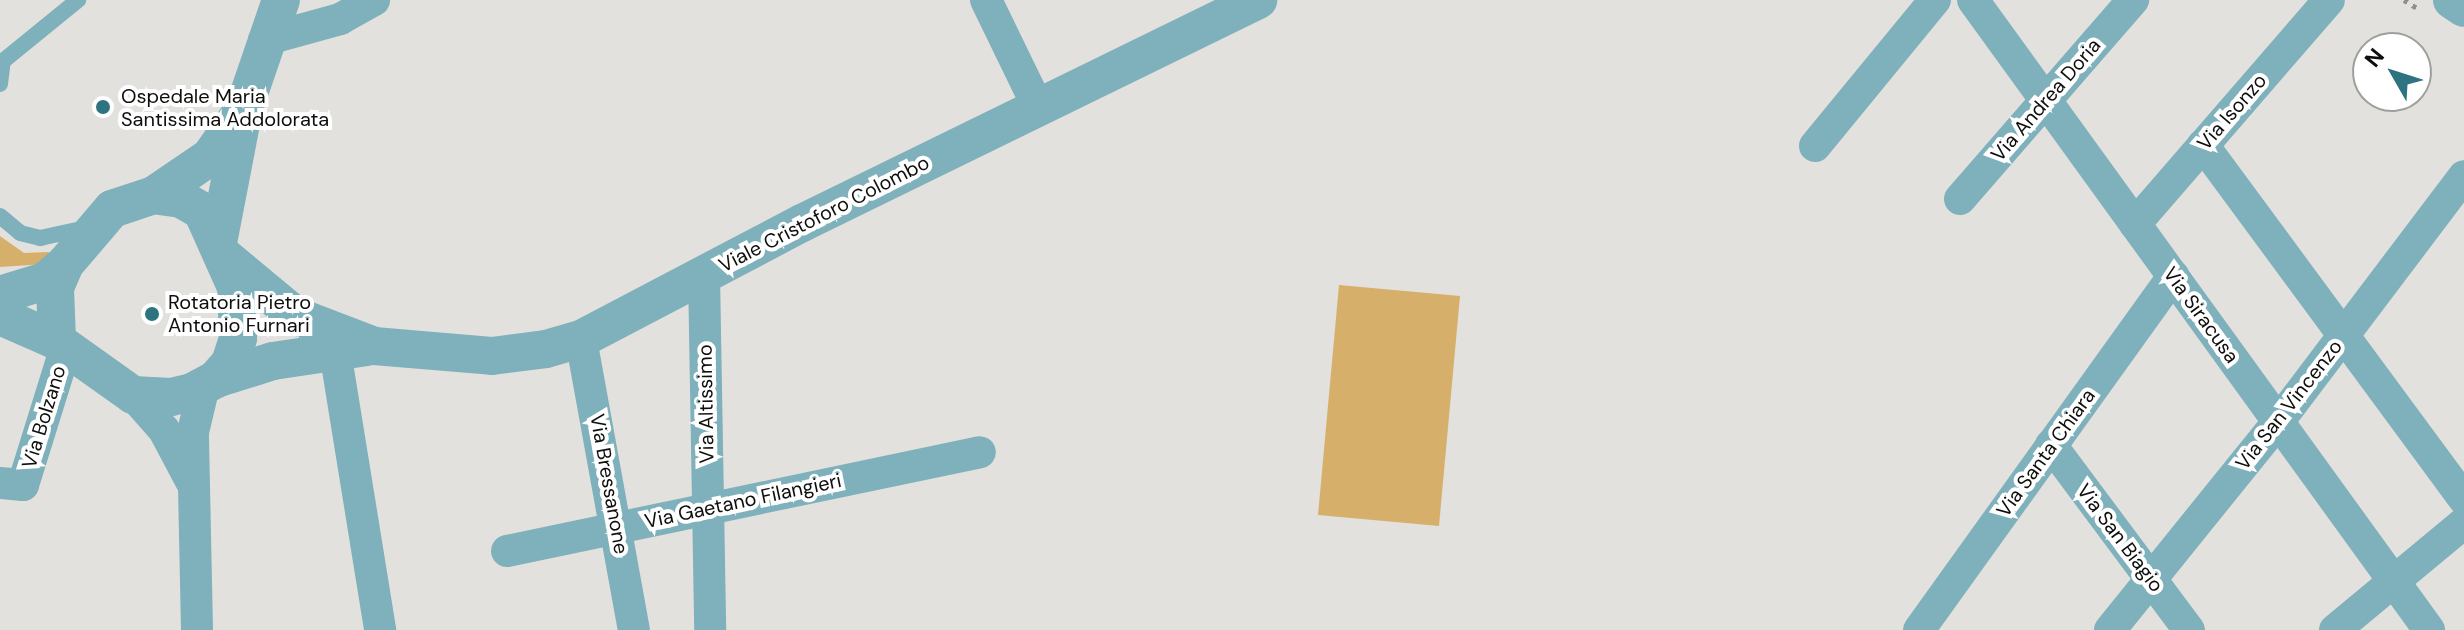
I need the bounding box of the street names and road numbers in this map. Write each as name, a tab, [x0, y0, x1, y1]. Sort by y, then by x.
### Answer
street label: Via Andrea Doria	[1986, 34, 2106, 166]
street label: Via Isonzo	[2192, 69, 2272, 155]
street label: Viale Cristoforo Colombo	[715, 150, 933, 278]
street label: Via Siracusa	[2158, 262, 2244, 368]
street label: Via San Vincenzo	[2231, 335, 2347, 475]
street label: Via Altissimo	[693, 344, 719, 464]
street label: Via Bolzano	[17, 363, 71, 471]
street label: Via Santa Chiara	[1992, 384, 2100, 522]
street label: Via Bressanone	[585, 412, 633, 556]
street label: Via Gaetano Filangieri	[642, 468, 844, 534]
street label: Via San Biagio	[2072, 479, 2168, 597]

